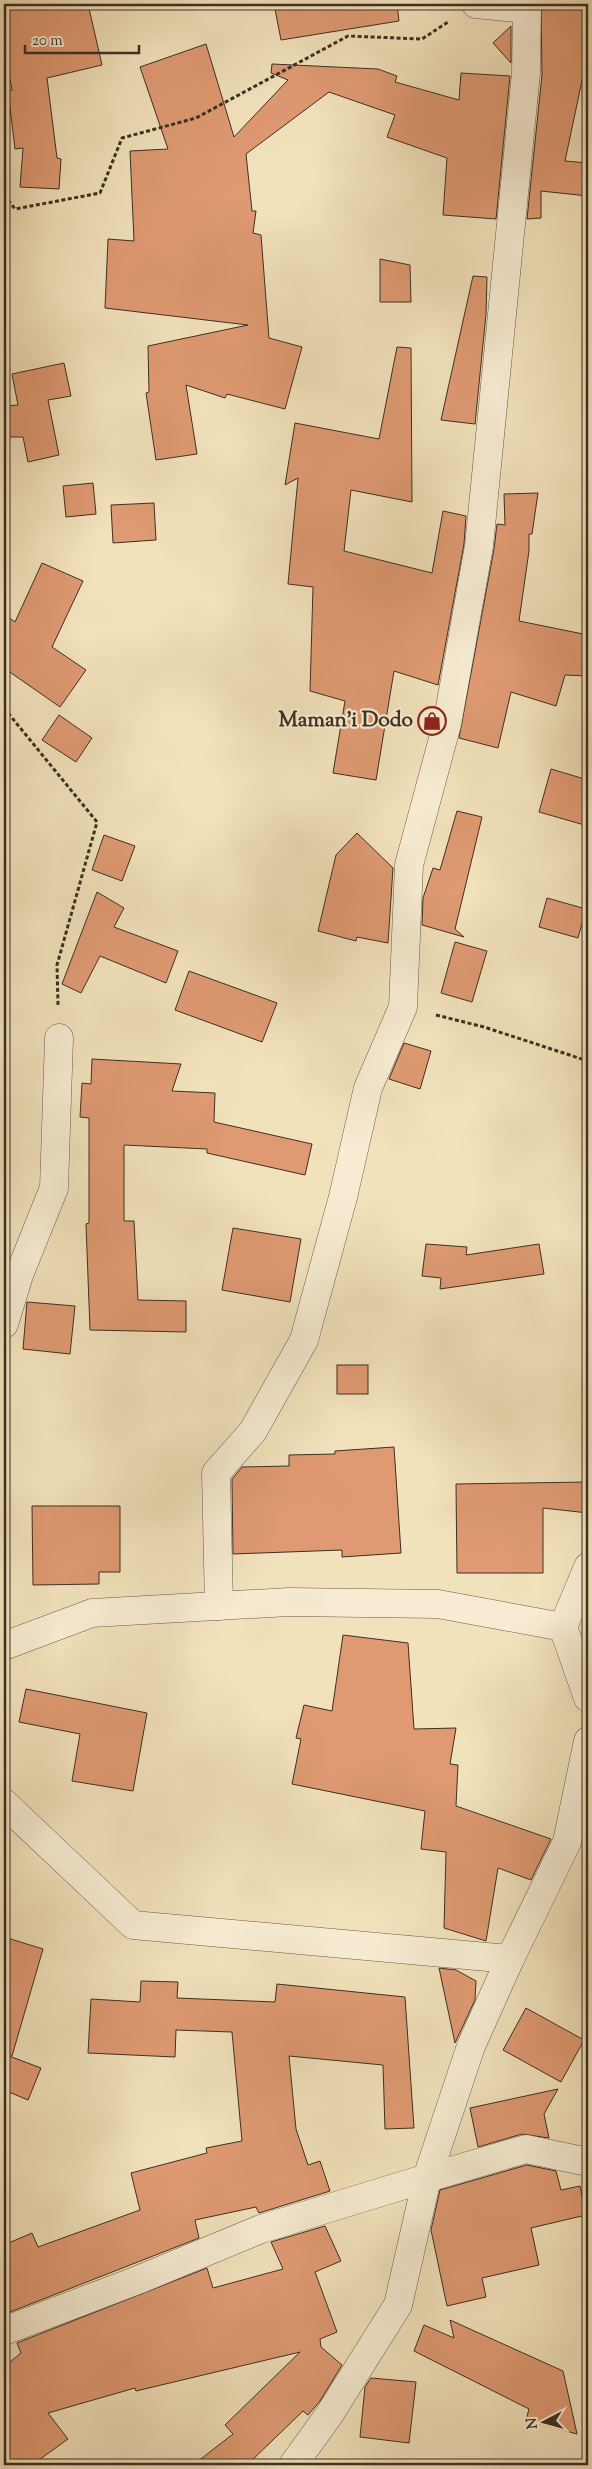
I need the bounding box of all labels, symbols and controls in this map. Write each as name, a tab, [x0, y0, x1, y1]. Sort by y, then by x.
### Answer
scale bar	[25, 22, 139, 54]
text: 20 m	[32, 31, 63, 52]
place label: Maman'i Dodo	[279, 706, 414, 736]
shop icon: Maman'i Dodo	[417, 706, 447, 736]
north arrow	[520, 2396, 570, 2446]
text: N	[523, 2417, 544, 2430]

